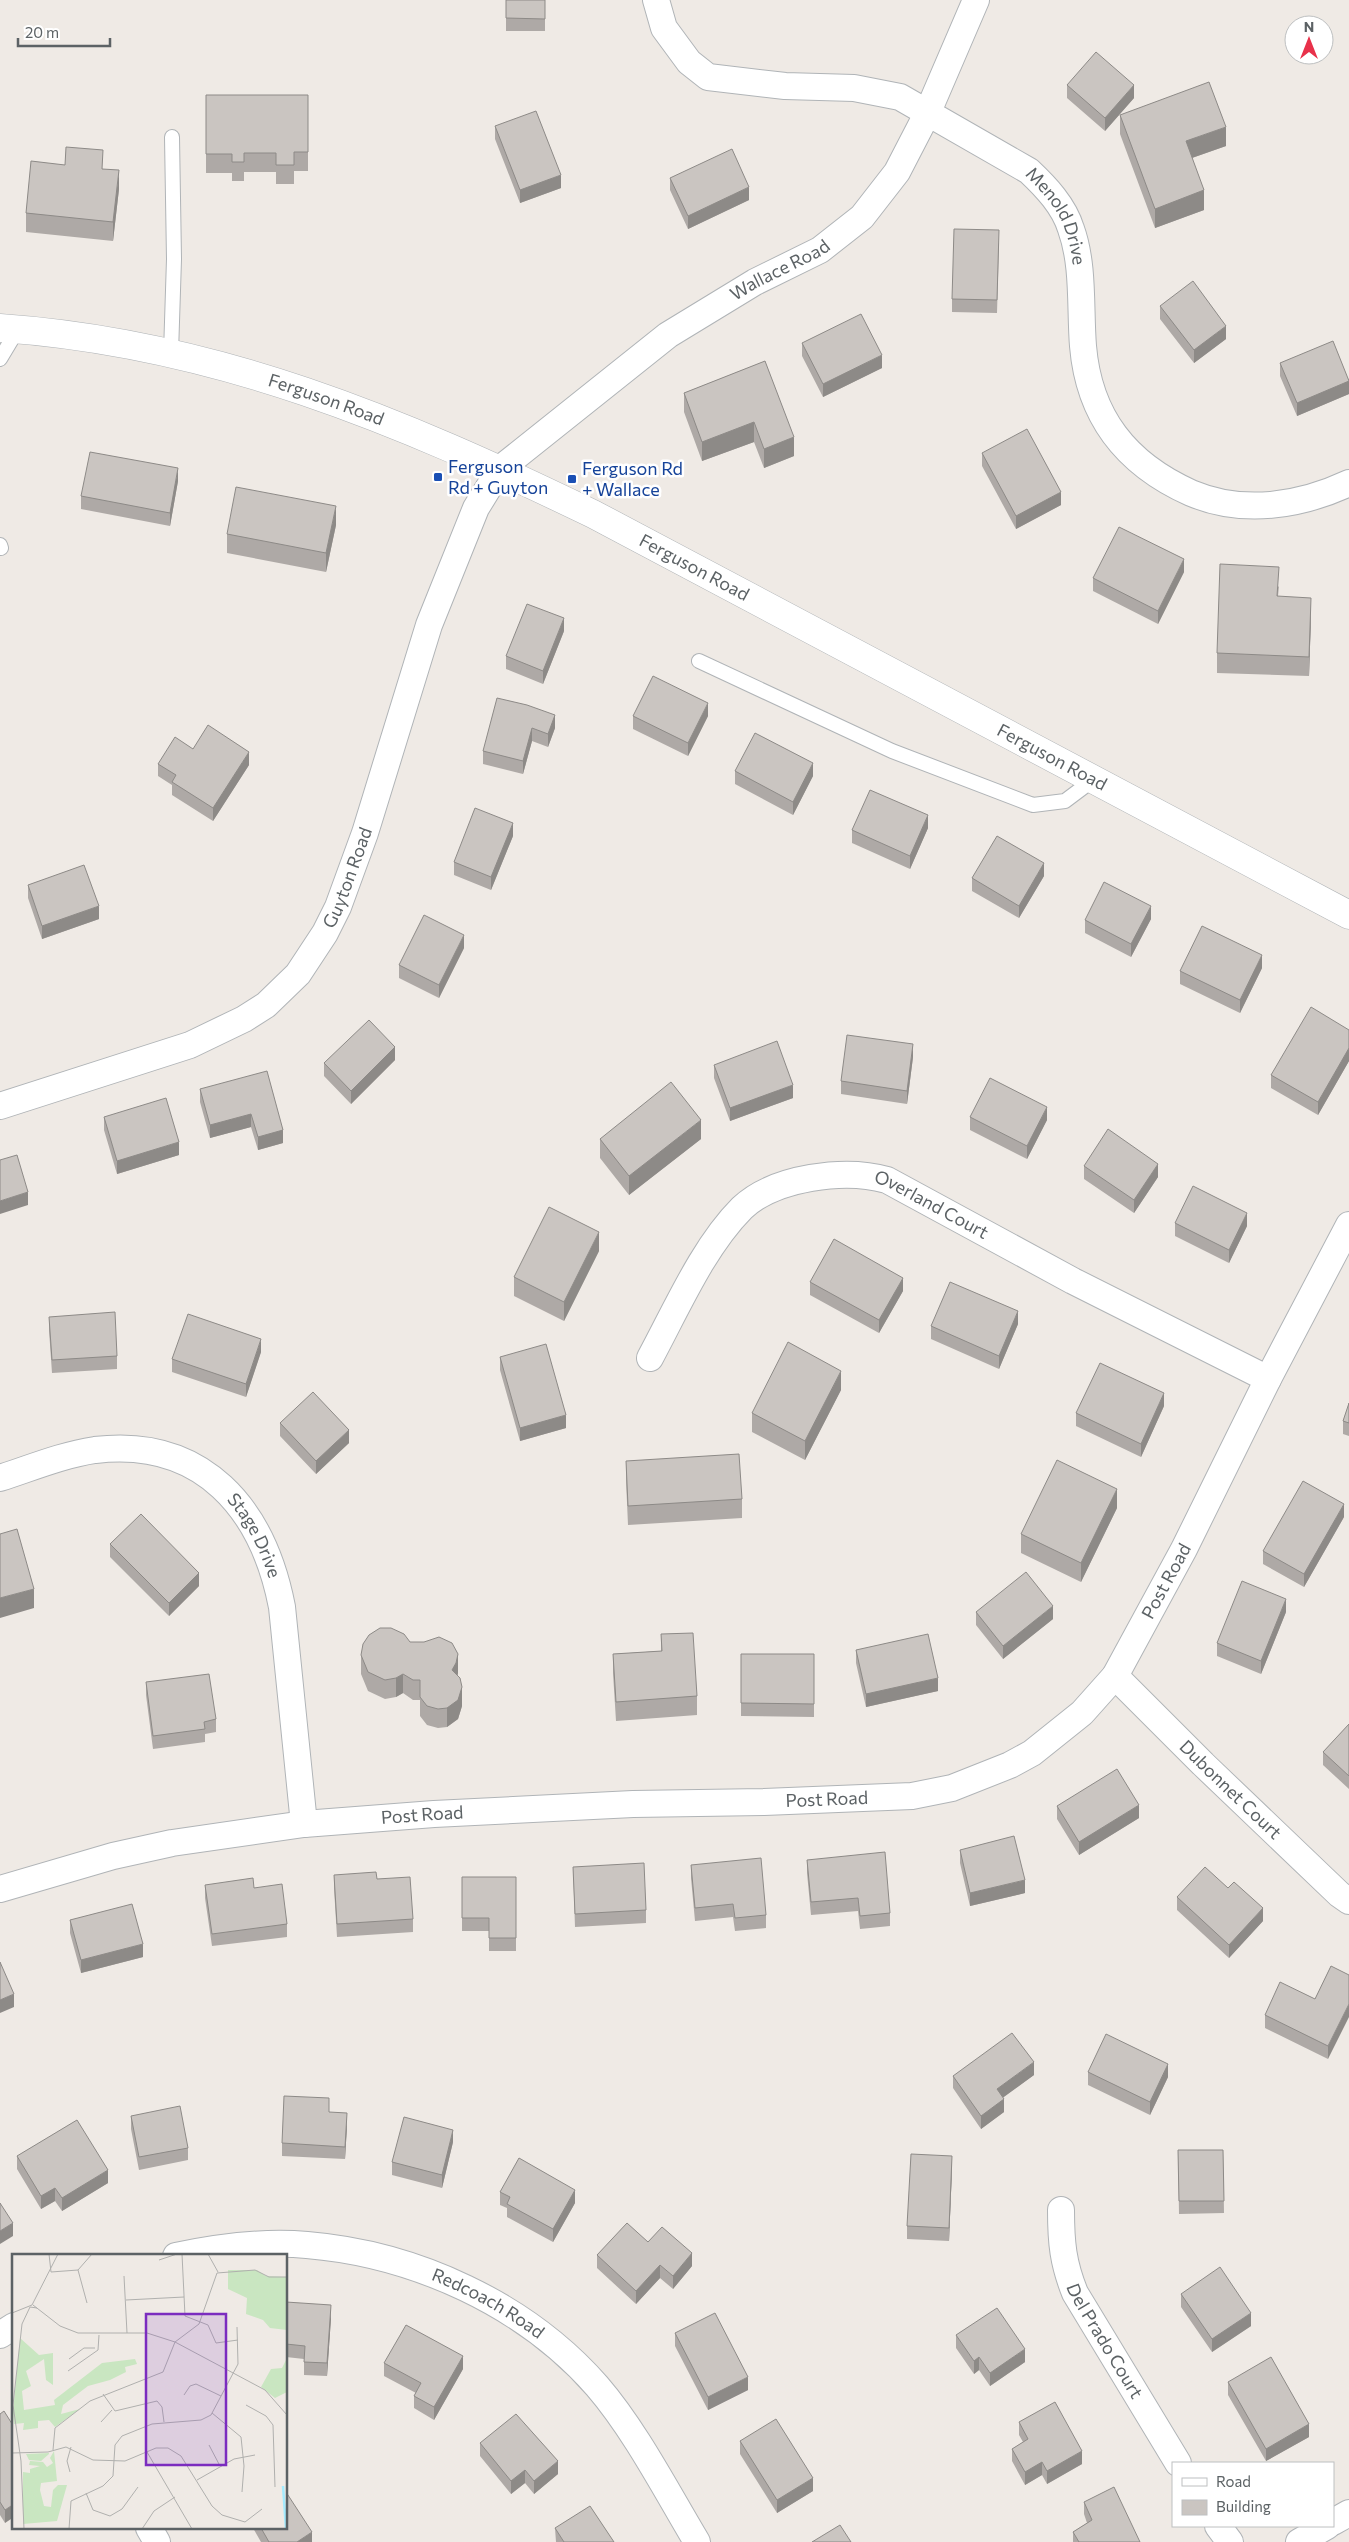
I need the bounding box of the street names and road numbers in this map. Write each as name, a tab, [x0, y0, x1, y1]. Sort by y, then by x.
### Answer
street label: Menold Drive	[1022, 162, 1091, 266]
street label: Wallace Road	[726, 234, 834, 305]
street label: Ferguson Road	[266, 368, 387, 430]
street label: Ferguson Road	[636, 529, 753, 605]
street label: Ferguson Road	[994, 718, 1111, 795]
street label: Guyton Road	[317, 824, 376, 932]
street label: Overland Court	[873, 1165, 993, 1243]
street label: Stage Drive	[223, 1488, 286, 1580]
street label: Post Road	[1136, 1539, 1195, 1622]
street label: Dubonnet Court	[1175, 1735, 1287, 1843]
street label: Post Road	[785, 1786, 868, 1811]
street label: Post Road	[380, 1801, 464, 1828]
street label: Redcoach Road	[429, 2263, 549, 2343]
street label: Del Prado Court	[1062, 2280, 1148, 2402]

